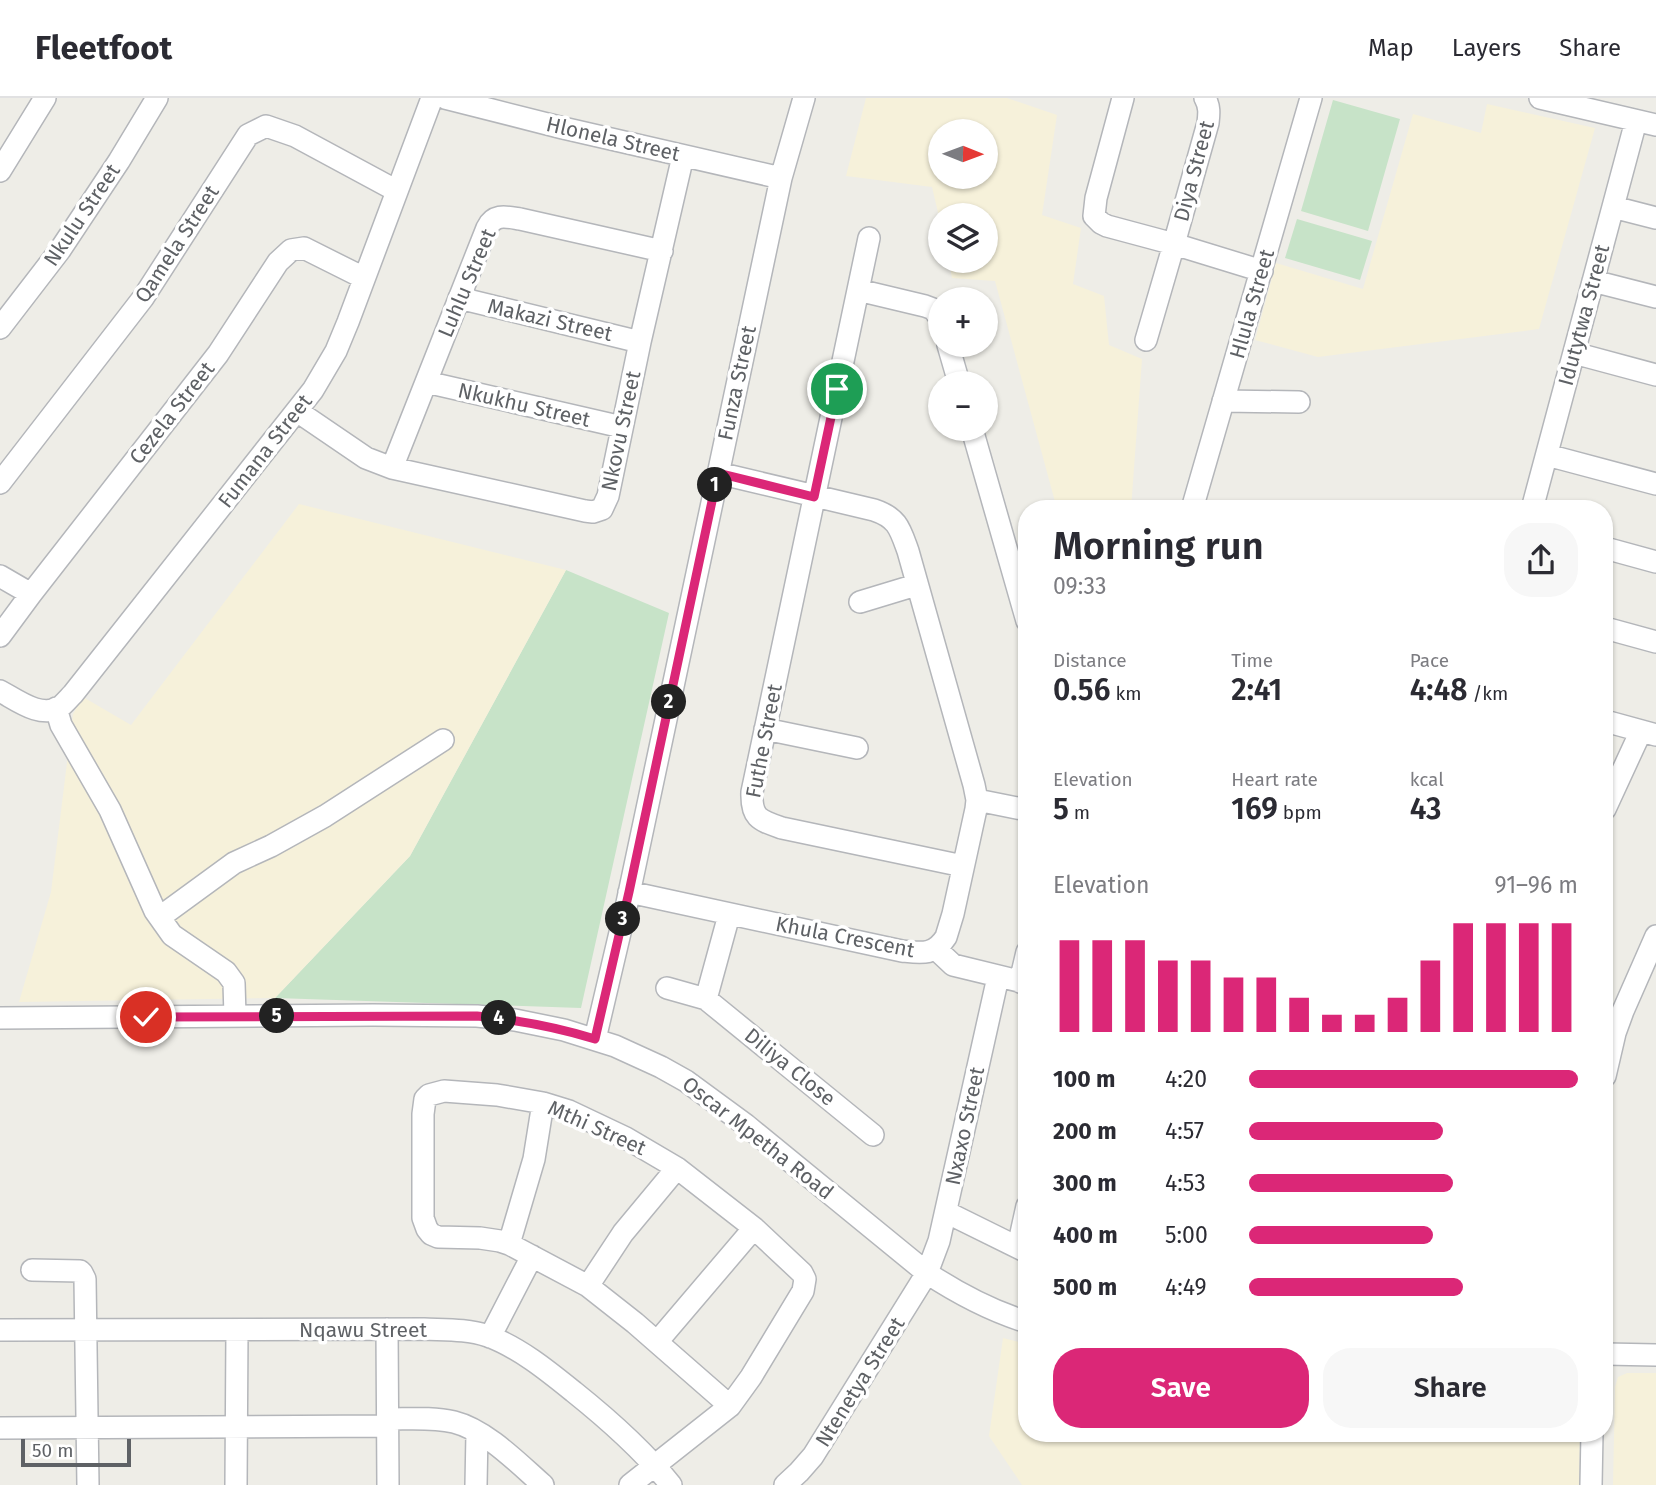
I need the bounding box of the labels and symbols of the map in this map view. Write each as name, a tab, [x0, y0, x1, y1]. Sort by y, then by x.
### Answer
street label: Hlonela Street	[544, 111, 683, 167]
street label: Diya Street	[1168, 117, 1220, 224]
north arrow	[928, 119, 998, 189]
street label: Nkulu Street	[38, 158, 126, 271]
street label: Qamela Street	[129, 180, 225, 308]
street label: Luhlu Street	[432, 224, 502, 341]
street label: Idutytwa Street	[1553, 241, 1615, 388]
street label: Hlula Street	[1224, 246, 1280, 362]
street label: Makazi Street	[485, 293, 615, 347]
street label: Funza Street	[712, 323, 762, 443]
street label: Cezela Street	[124, 356, 220, 470]
pin	[807, 359, 867, 419]
street label: Nkovu Street	[596, 368, 647, 493]
street label: Nkukhu Street	[455, 377, 593, 433]
street label: Fumana Street	[212, 389, 318, 513]
pin: 1	[698, 468, 732, 502]
street label: Futhe Street	[740, 681, 788, 800]
pin: 2	[652, 684, 686, 720]
pin: 3	[606, 902, 640, 936]
street label: Khula Crescent	[773, 911, 917, 963]
pin	[116, 987, 176, 1047]
pin: 5	[260, 998, 294, 1034]
pin: 4	[482, 1000, 516, 1035]
street label: Diliya Close	[739, 1022, 841, 1112]
street label: Nxaxo Street	[940, 1064, 990, 1188]
street label: Oscar Mpetha Road	[677, 1071, 839, 1205]
street label: Mthi Street	[544, 1095, 650, 1161]
street label: Ntenetya Street	[810, 1312, 911, 1452]
street label: Nqawu Street	[299, 1317, 427, 1343]
scale bar	[21, 1436, 131, 1468]

